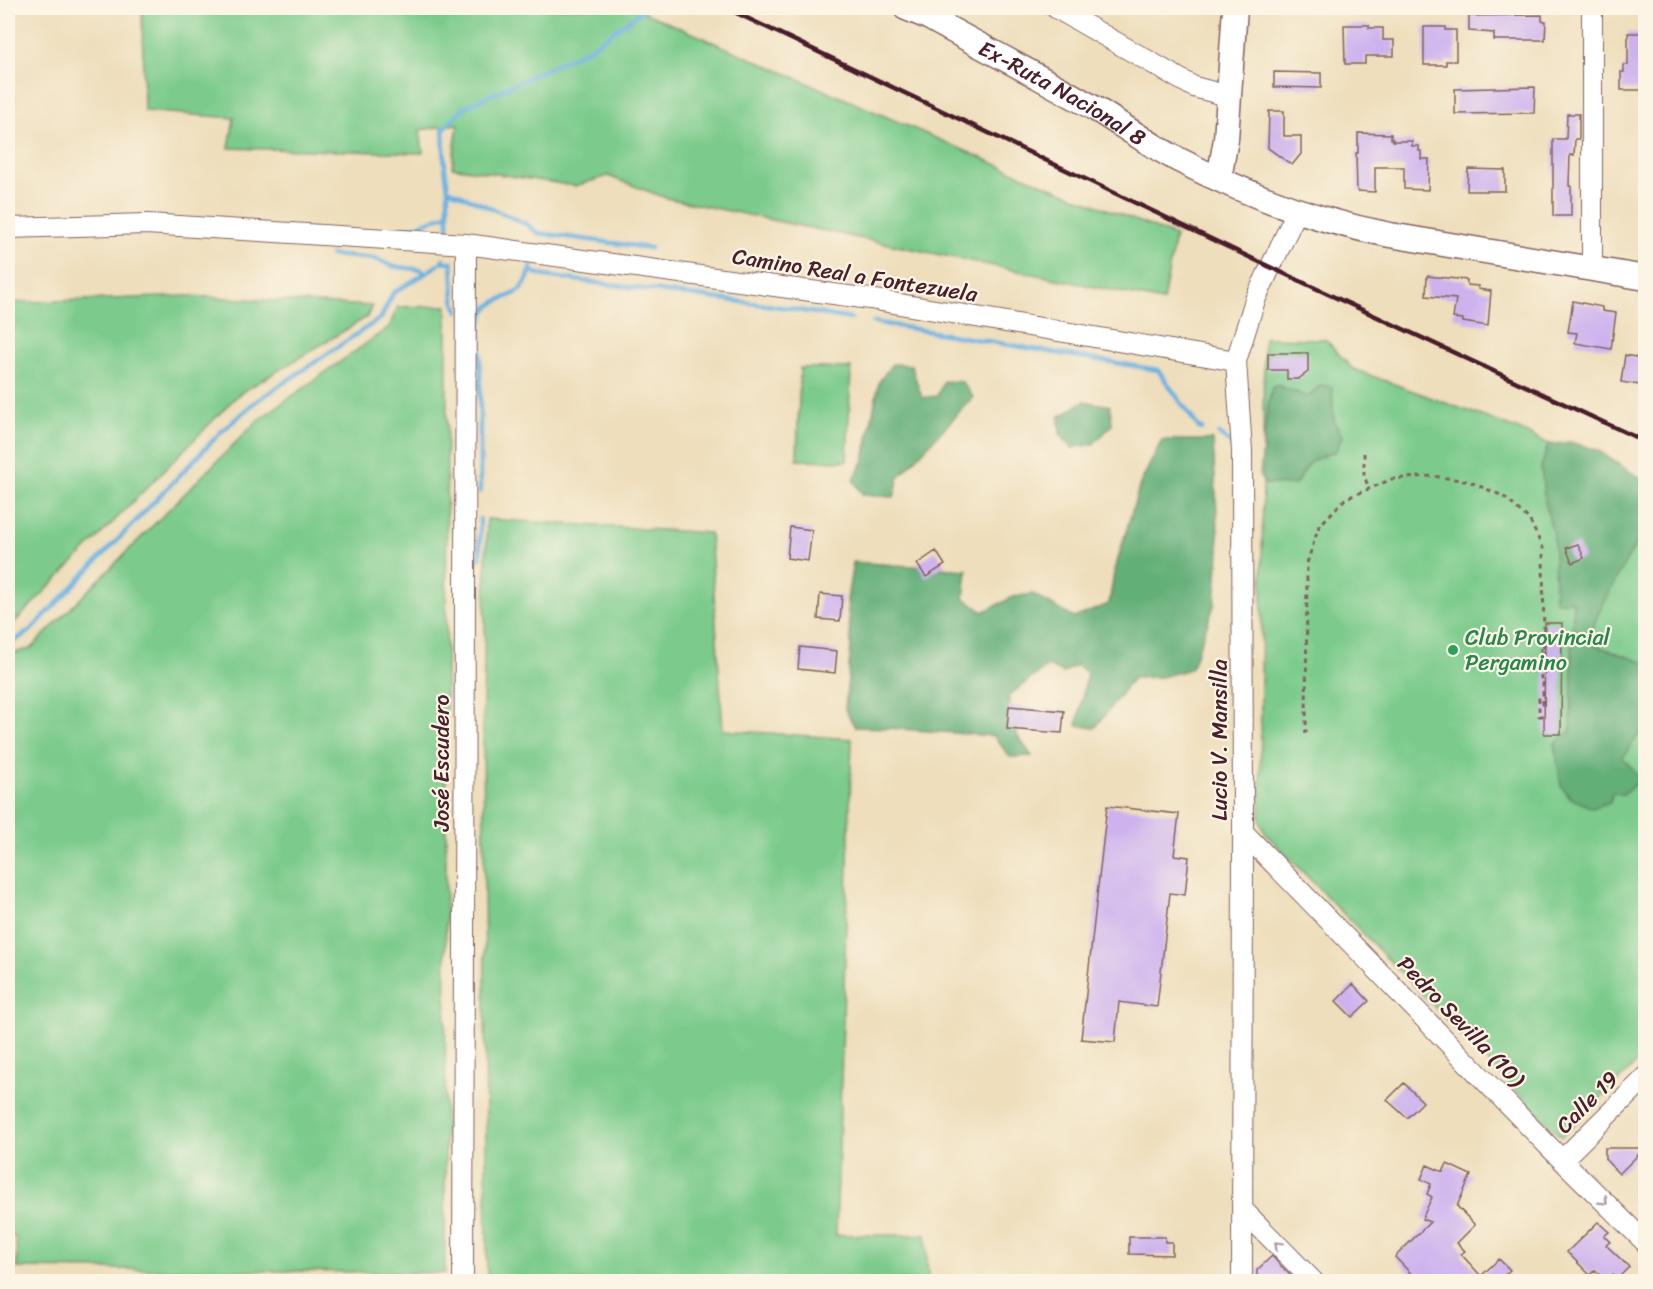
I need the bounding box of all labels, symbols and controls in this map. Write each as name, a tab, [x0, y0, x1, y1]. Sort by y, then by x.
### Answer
street label: Ex-Ruta Nacional 8	[972, 29, 1154, 156]
street label: Camino Real a Fontezuela	[730, 236, 981, 314]
place label: Club Provincial Pergamino	[1465, 618, 1611, 682]
marker: Club Provincial Pergamino	[1446, 643, 1460, 657]
street label: Lucio V. Mansilla	[1200, 659, 1239, 821]
street label: José Escudero	[422, 695, 461, 832]
street label: Pedro Sevilla (10)	[1388, 946, 1535, 1097]
street label: Calle 19	[1546, 1061, 1628, 1143]
one-way arrow	[1597, 1194, 1607, 1205]
one-way arrow	[1275, 1242, 1286, 1253]

